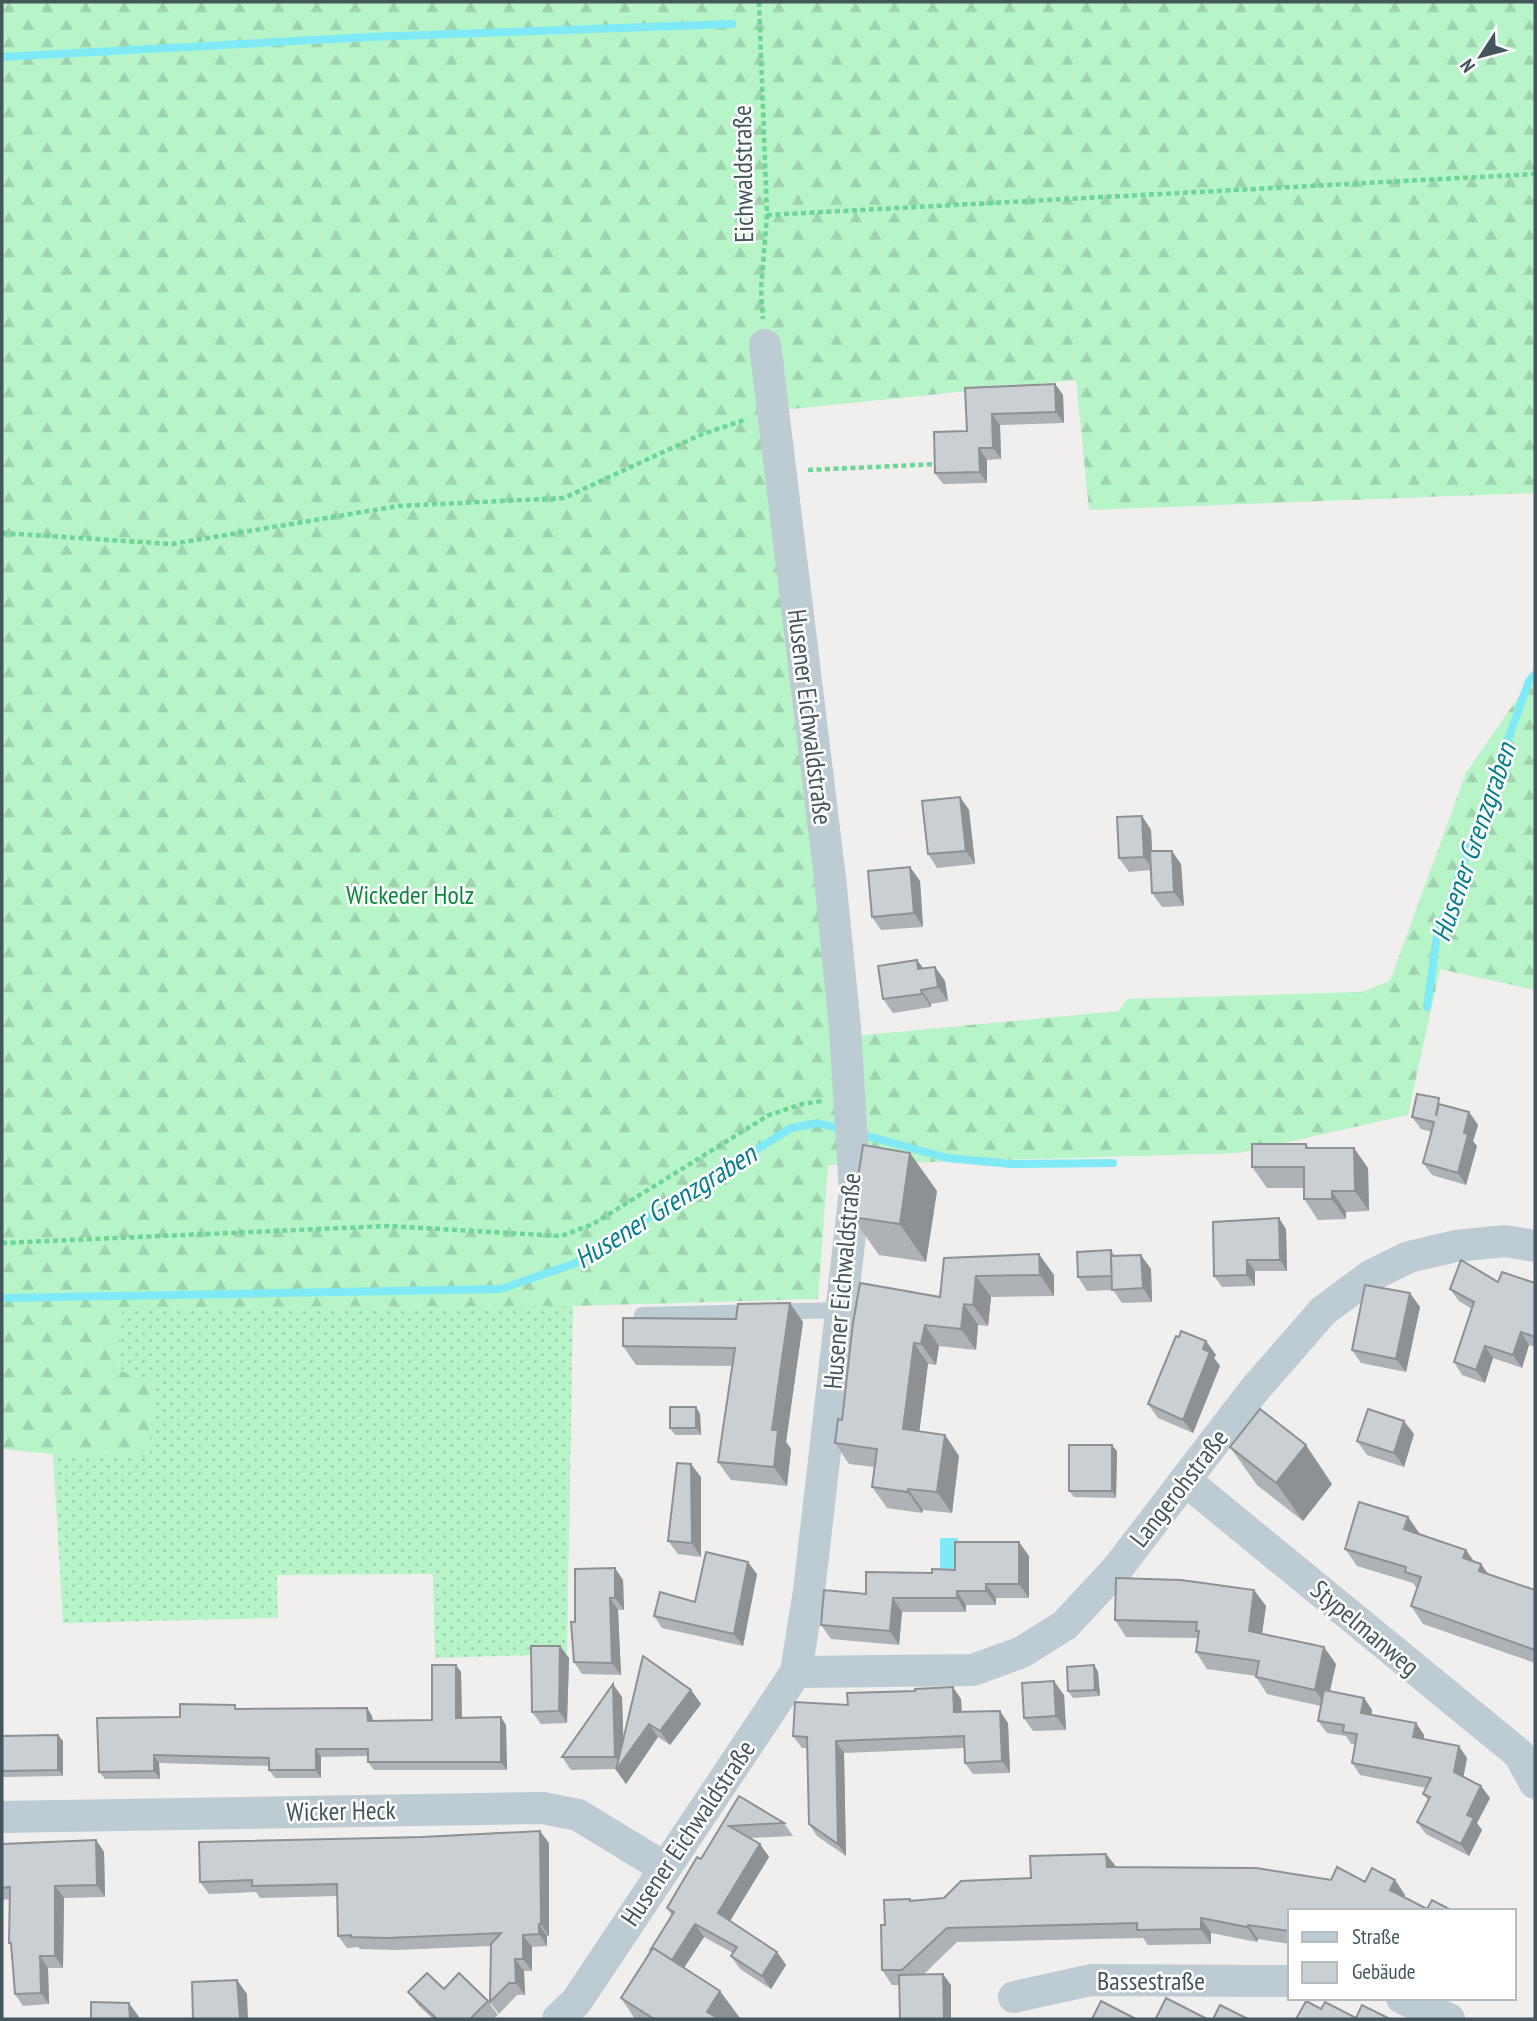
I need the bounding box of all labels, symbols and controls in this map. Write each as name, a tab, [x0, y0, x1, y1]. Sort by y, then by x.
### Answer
north arrow	[1446, 21, 1516, 91]
text: N	[1455, 55, 1480, 77]
street label: Eichwaldstraße	[725, 105, 760, 243]
street label: Husener Eichwaldstraße	[781, 607, 840, 827]
water label: Husener Grenzgraben	[1421, 736, 1524, 946]
park label: Wickeder Holz	[346, 878, 474, 911]
water label: Husener Grenzgraben	[567, 1134, 764, 1276]
street label: Husener Eichwaldstraße	[816, 1171, 867, 1390]
street label: Langerohstraße	[1122, 1422, 1235, 1553]
street label: Stypelmanweg	[1304, 1573, 1426, 1683]
street label: Husener Eichwaldstraße	[613, 1734, 762, 1932]
street label: Wicker Heck	[286, 1793, 396, 1828]
legend	[1288, 1909, 1516, 2000]
text: Straße	[1352, 1923, 1400, 1950]
text: Gebäude	[1352, 1958, 1415, 1985]
street label: Bassestraße	[1097, 1964, 1205, 1997]

